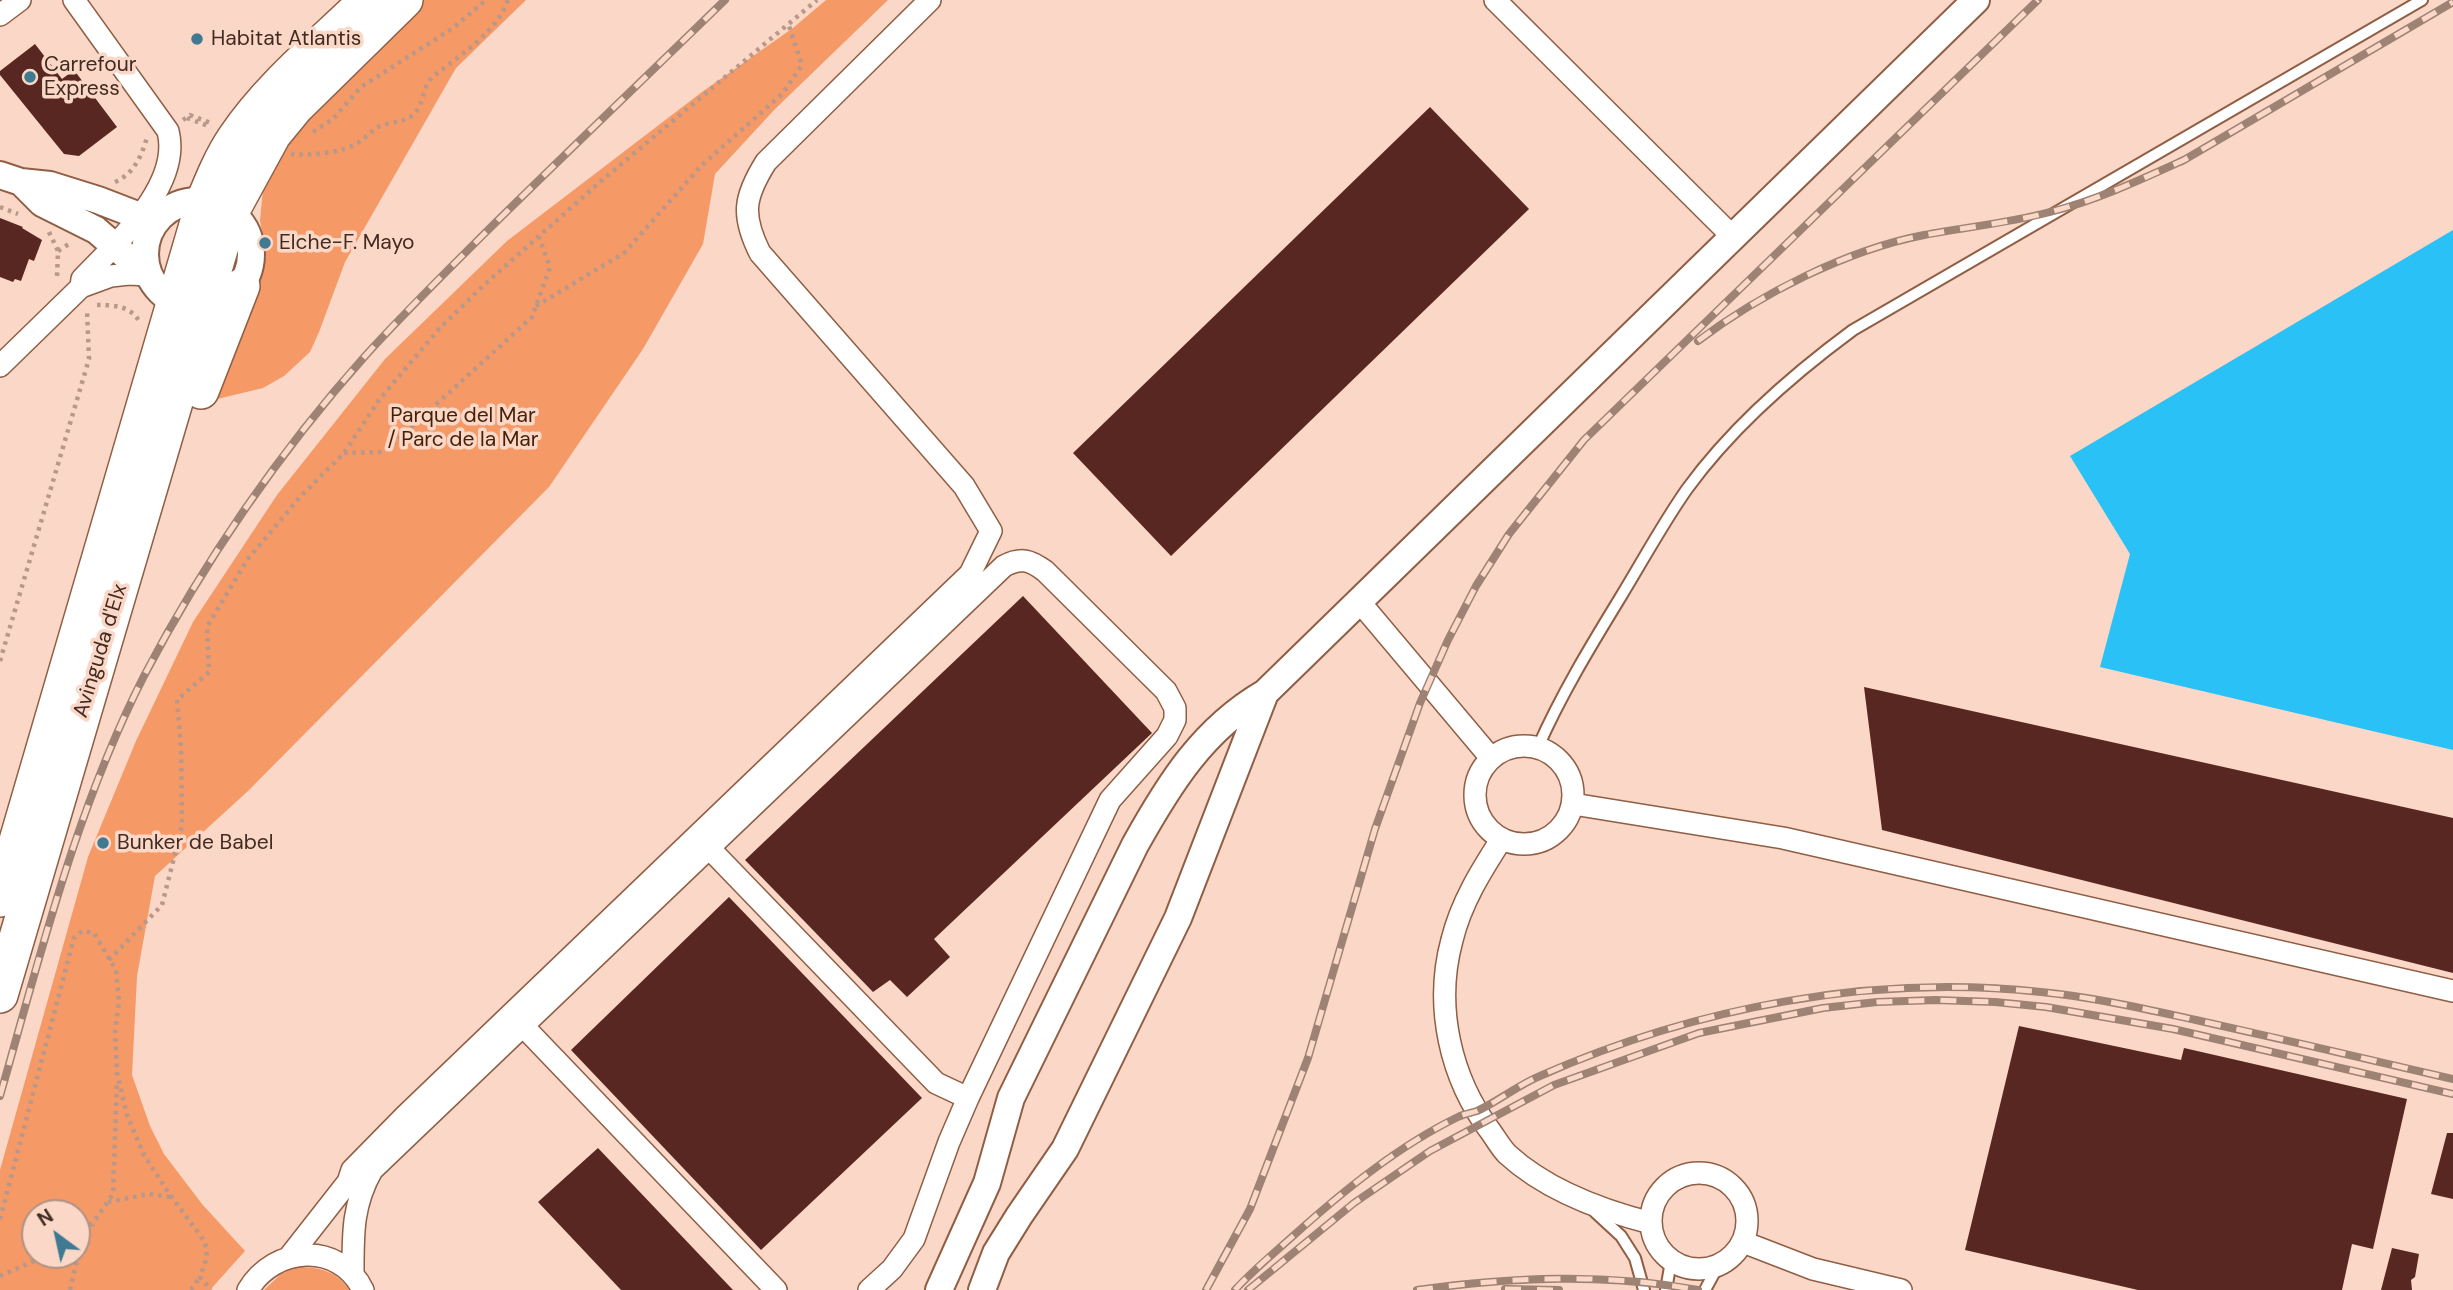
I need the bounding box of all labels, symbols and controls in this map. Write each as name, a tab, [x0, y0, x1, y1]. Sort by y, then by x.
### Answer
place label: Habitat Atlantis	[211, 26, 361, 52]
marker: Habitat Atlantis	[189, 31, 205, 47]
place label: Carrefour Express	[44, 52, 137, 102]
marker: Carrefour Express	[22, 69, 38, 85]
place label: Elche-F. Mayo	[279, 230, 415, 256]
marker: Elche-F. Mayo	[257, 235, 273, 251]
park label: Parque del Mar / Parc de la Mar	[387, 403, 539, 453]
street label: Avinguda d'Elx	[69, 581, 133, 721]
place label: Bunker de Babel	[117, 830, 273, 856]
marker: Bunker de Babel	[95, 835, 111, 851]
north arrow	[21, 1199, 91, 1269]
text: N	[33, 1203, 58, 1232]

